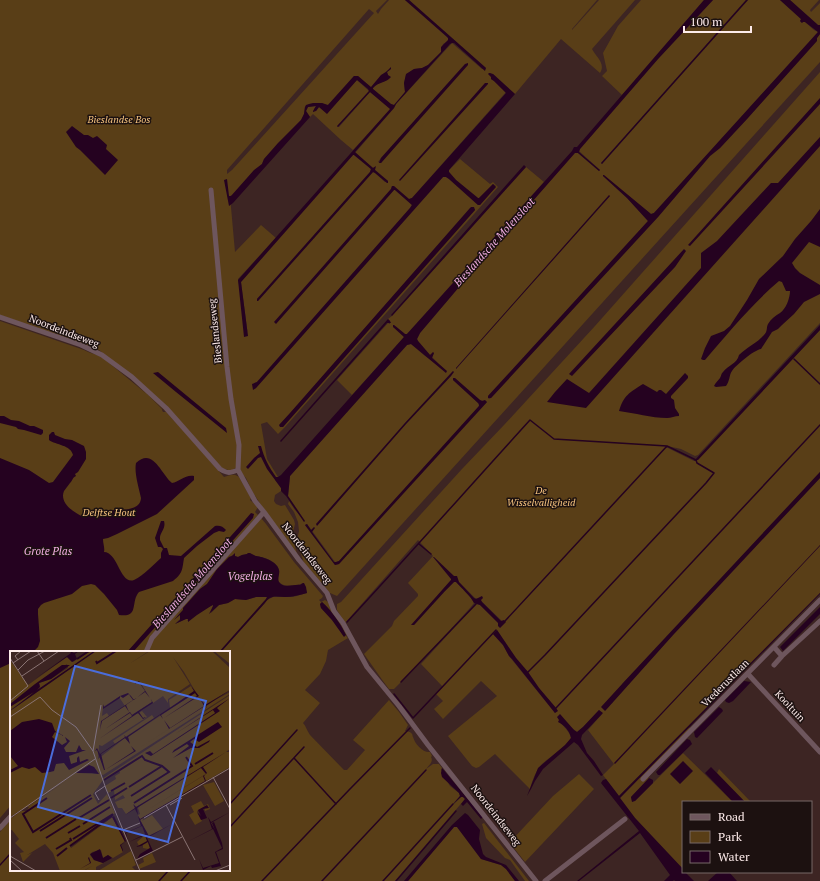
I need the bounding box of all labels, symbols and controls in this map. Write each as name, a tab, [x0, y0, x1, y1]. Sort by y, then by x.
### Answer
scale bar	[684, 8, 751, 34]
text: 100 m	[690, 14, 723, 29]
park label: Bieslandse Bos	[87, 113, 151, 126]
water label: Bieslandsche Molensloot	[450, 194, 538, 290]
street label: Bieslandseweg	[205, 297, 225, 364]
street label: Noordeindseweg	[27, 312, 102, 351]
park label: De Wisselvalligheid	[507, 484, 576, 509]
park label: Delftse Hout	[82, 506, 136, 519]
street label: Noordeindseweg	[279, 520, 335, 587]
water label: Bieslandsche Molensloot	[148, 535, 235, 632]
water label: Grote Plas	[24, 544, 73, 558]
water label: Vogelplas	[227, 569, 273, 583]
inset map	[10, 651, 230, 871]
street label: Vrederustlaan	[698, 656, 752, 710]
street label: Kooltuin	[772, 688, 808, 725]
street label: Noordeindseweg	[468, 782, 524, 849]
legend	[682, 801, 812, 873]
text: Road	[718, 809, 745, 824]
text: Park	[718, 829, 743, 844]
text: Water	[718, 849, 750, 864]

